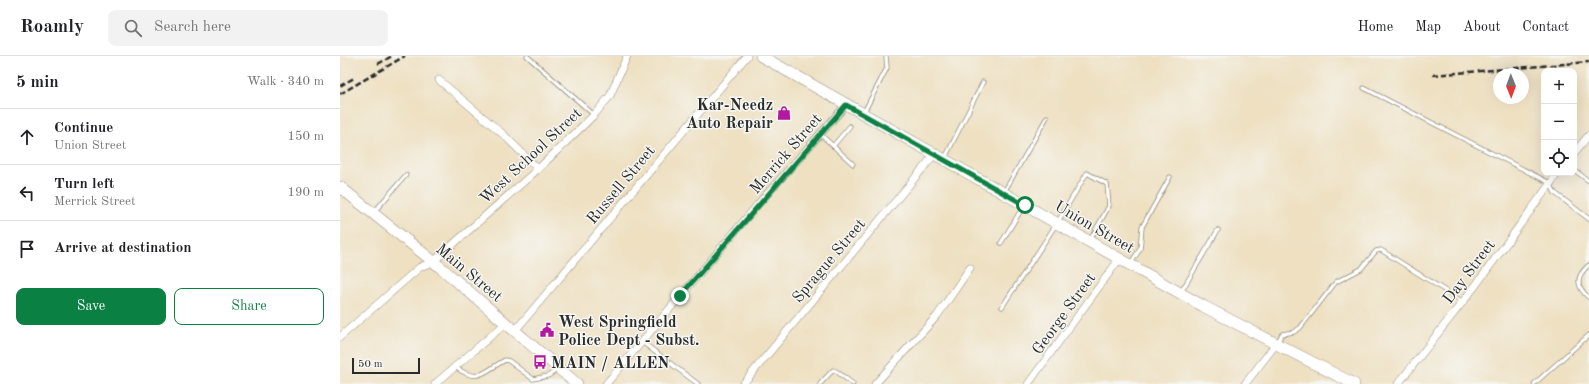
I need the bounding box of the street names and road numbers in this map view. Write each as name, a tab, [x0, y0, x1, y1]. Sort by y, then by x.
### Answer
street label: West School Street	[477, 105, 586, 208]
street label: Merrick Street	[748, 111, 826, 197]
street label: Russell Street	[584, 143, 659, 227]
street label: Union Street	[1052, 199, 1137, 257]
street label: Sprague Street	[790, 216, 869, 306]
street label: Day Street	[1440, 237, 1499, 307]
street label: Main Street	[432, 241, 505, 306]
street label: George Street	[1030, 270, 1100, 358]

